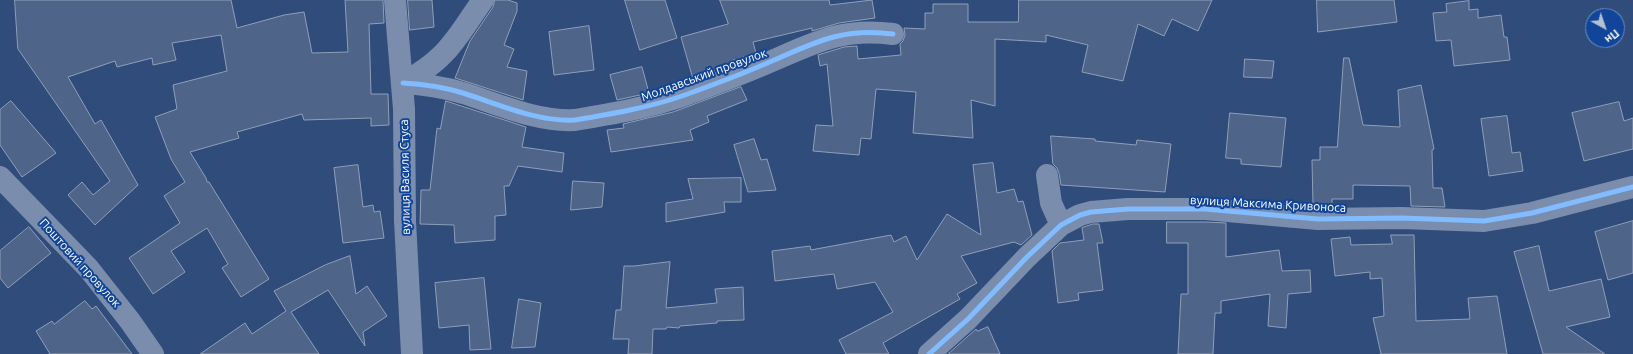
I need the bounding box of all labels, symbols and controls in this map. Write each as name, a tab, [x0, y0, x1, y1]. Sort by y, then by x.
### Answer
north arrow	[1585, 8, 1625, 48]
text: Пн	[1603, 27, 1621, 46]
street label: Молдавський провулок	[639, 46, 769, 104]
street label: вулиця Василя Стуса	[397, 119, 413, 235]
street label: вулиця Максима Кривоноса	[1190, 193, 1346, 215]
street label: Поштовий провулок	[36, 216, 124, 310]

